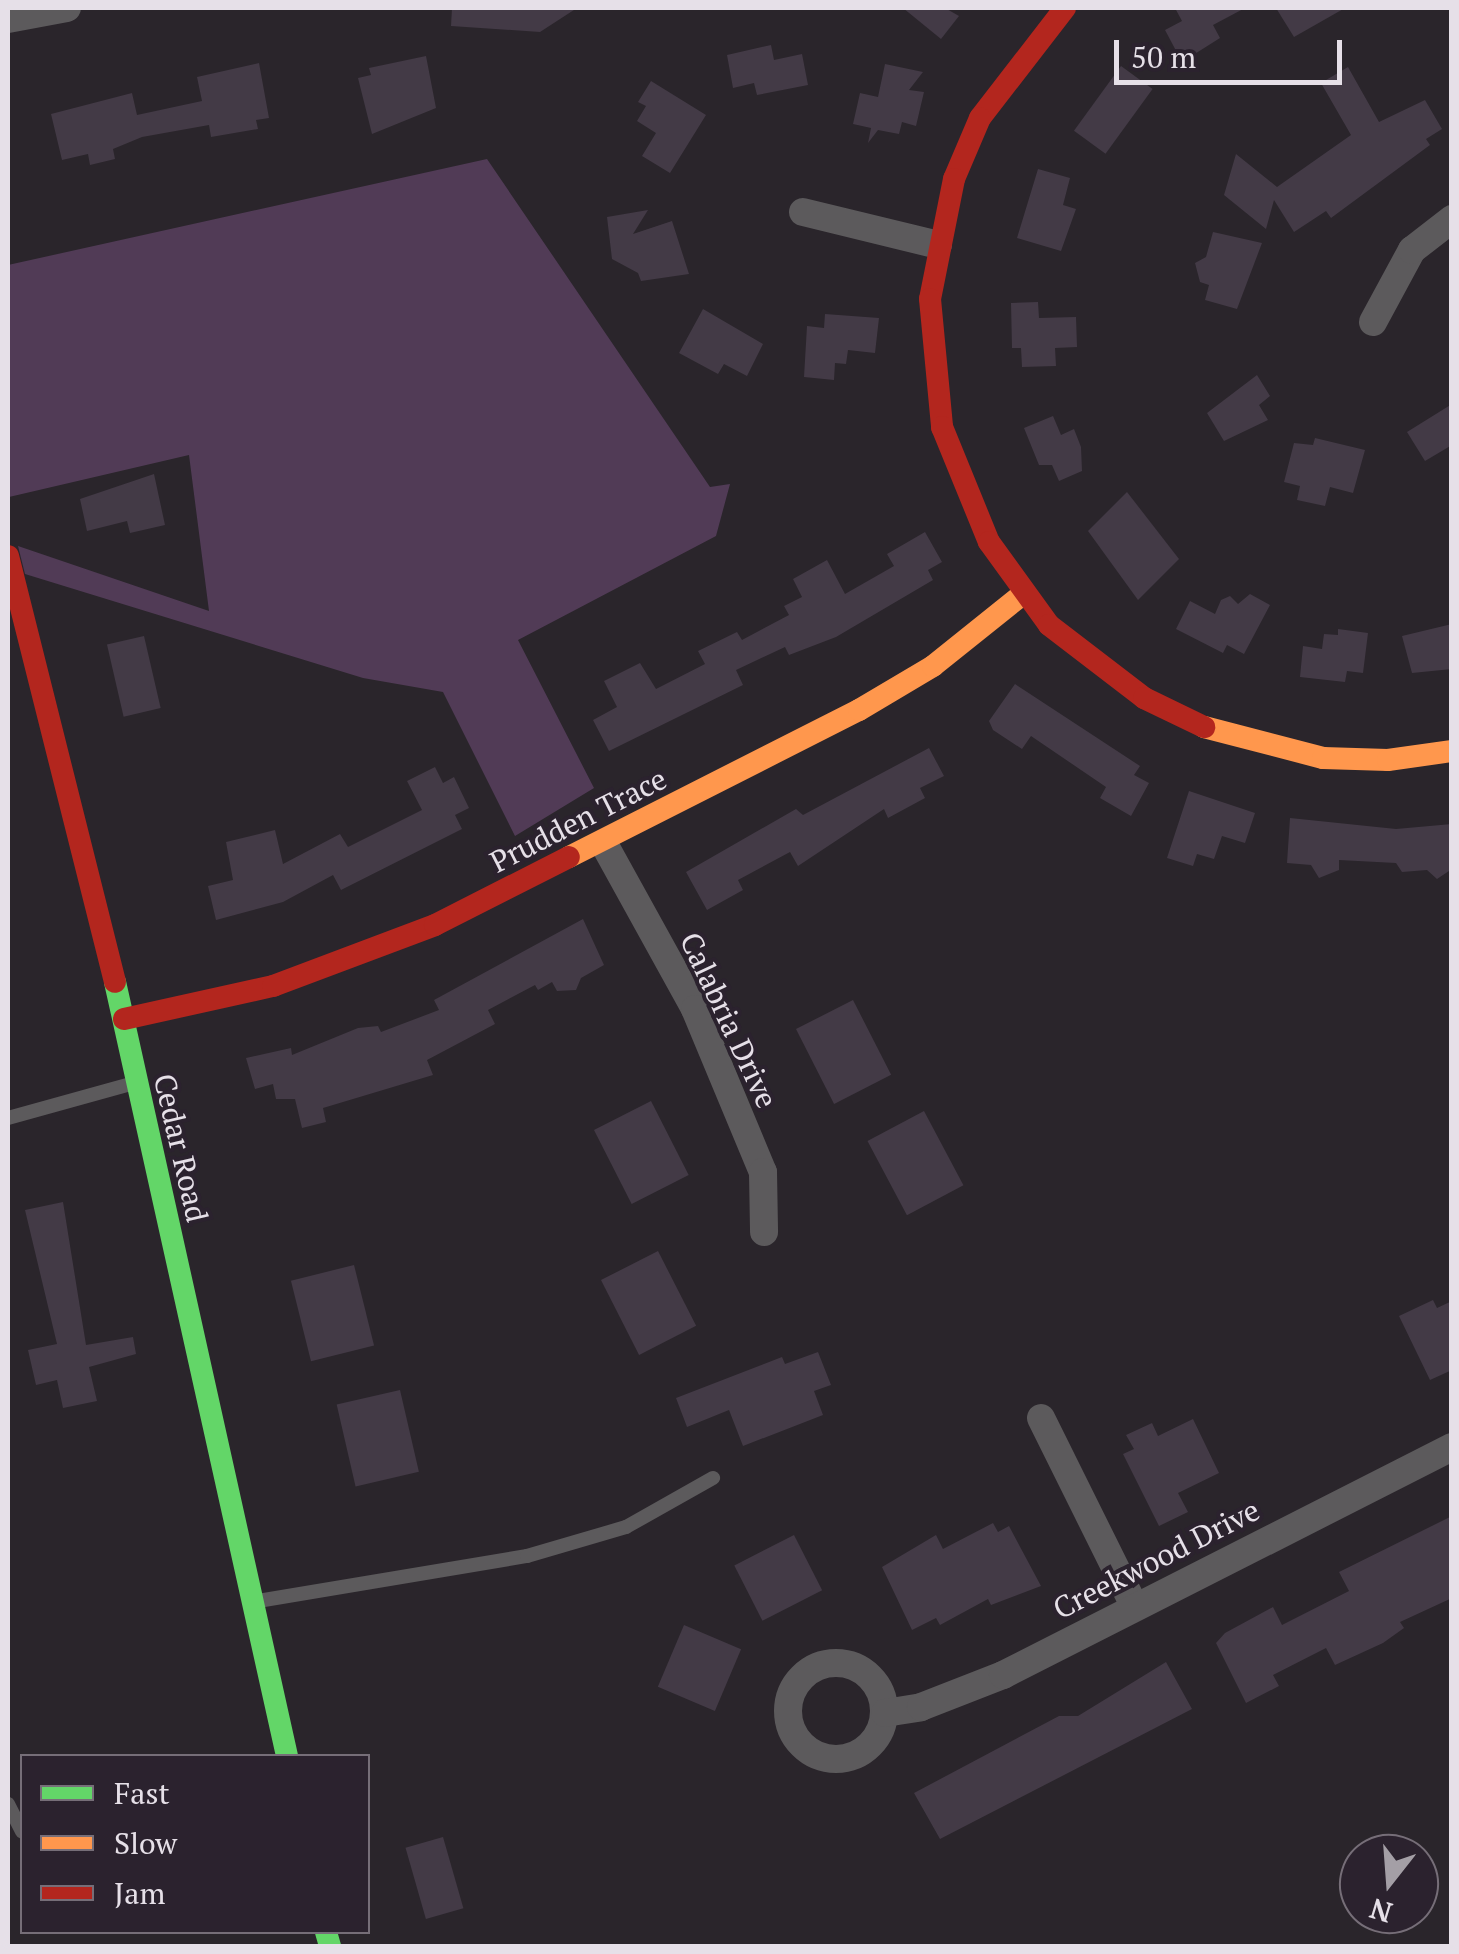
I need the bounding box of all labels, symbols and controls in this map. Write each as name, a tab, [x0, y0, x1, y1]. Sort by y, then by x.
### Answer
scale bar	[1119, 20, 1346, 82]
text: 50 m	[1131, 37, 1196, 77]
street label: Prudden Trace	[484, 760, 672, 880]
street label: Calabria Drive	[673, 927, 785, 1113]
street label: Cedar Road	[146, 1070, 216, 1226]
street label: Creekwood Drive	[1047, 1492, 1265, 1626]
legend	[20, 1754, 370, 1934]
text: Fast	[114, 1773, 170, 1813]
text: Slow	[114, 1823, 177, 1863]
north arrow	[1339, 1834, 1439, 1934]
text: Jam	[114, 1873, 165, 1913]
text: N	[1365, 1890, 1396, 1932]

